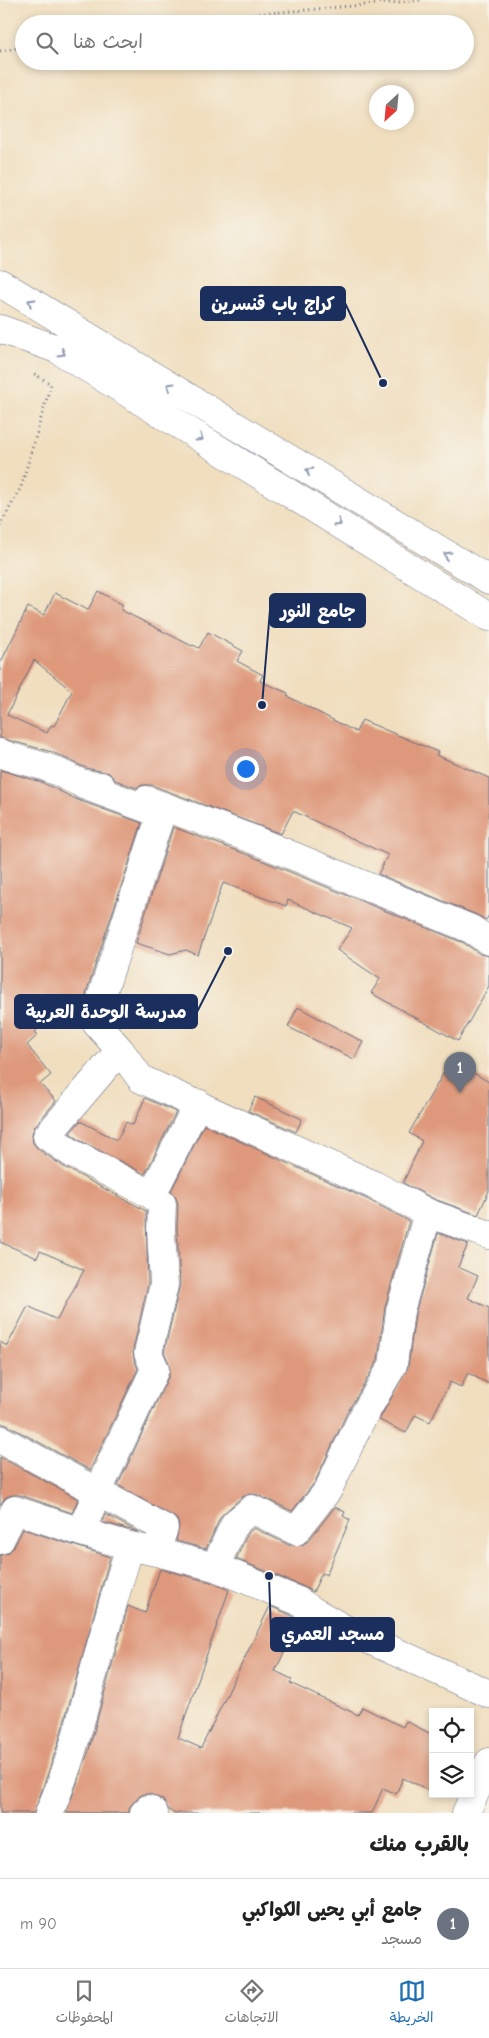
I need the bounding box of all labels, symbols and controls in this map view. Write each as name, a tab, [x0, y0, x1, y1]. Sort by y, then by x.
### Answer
search box	[15, 15, 474, 70]
icon: search	[33, 29, 61, 57]
text: ابحث هنا	[73, 31, 143, 53]
north arrow	[369, 85, 414, 130]
callout: كراج باب قنسرين	[201, 287, 345, 320]
text: كراج باب قنسرين	[211, 294, 335, 315]
one-way arrow	[27, 298, 36, 308]
one-way arrow	[56, 346, 65, 356]
one-way arrow	[166, 383, 175, 393]
one-way arrow	[195, 431, 204, 441]
one-way arrow	[305, 467, 314, 477]
one-way arrow	[333, 517, 342, 527]
one-way arrow	[444, 552, 453, 562]
callout: جامع النور	[270, 594, 365, 627]
text: جامع النور	[279, 601, 356, 624]
your location	[233, 756, 259, 782]
callout: مدرسة الوحدة العربية	[15, 995, 197, 1028]
text: مدرسة الوحدة العربية	[25, 1002, 187, 1023]
pin: 1	[444, 1052, 476, 1093]
callout: مسجد العمري	[271, 1618, 394, 1651]
text: مسجد العمري	[281, 1624, 385, 1648]
map controls	[429, 1708, 474, 1798]
button: locate	[429, 1708, 474, 1753]
button: layers	[429, 1753, 474, 1798]
text: بالقرب منك	[369, 1832, 469, 1856]
text: جامع أبي يحيى الكواكبي	[242, 1899, 422, 1921]
text: 90 m	[20, 1915, 57, 1933]
text: 1	[450, 1915, 456, 1933]
text: مسجد	[381, 1930, 422, 1948]
tab: المحفوظات	[56, 1977, 113, 2030]
tab: الاتجاهات	[224, 1977, 279, 2030]
tab: الخريطة	[390, 1977, 433, 2030]

